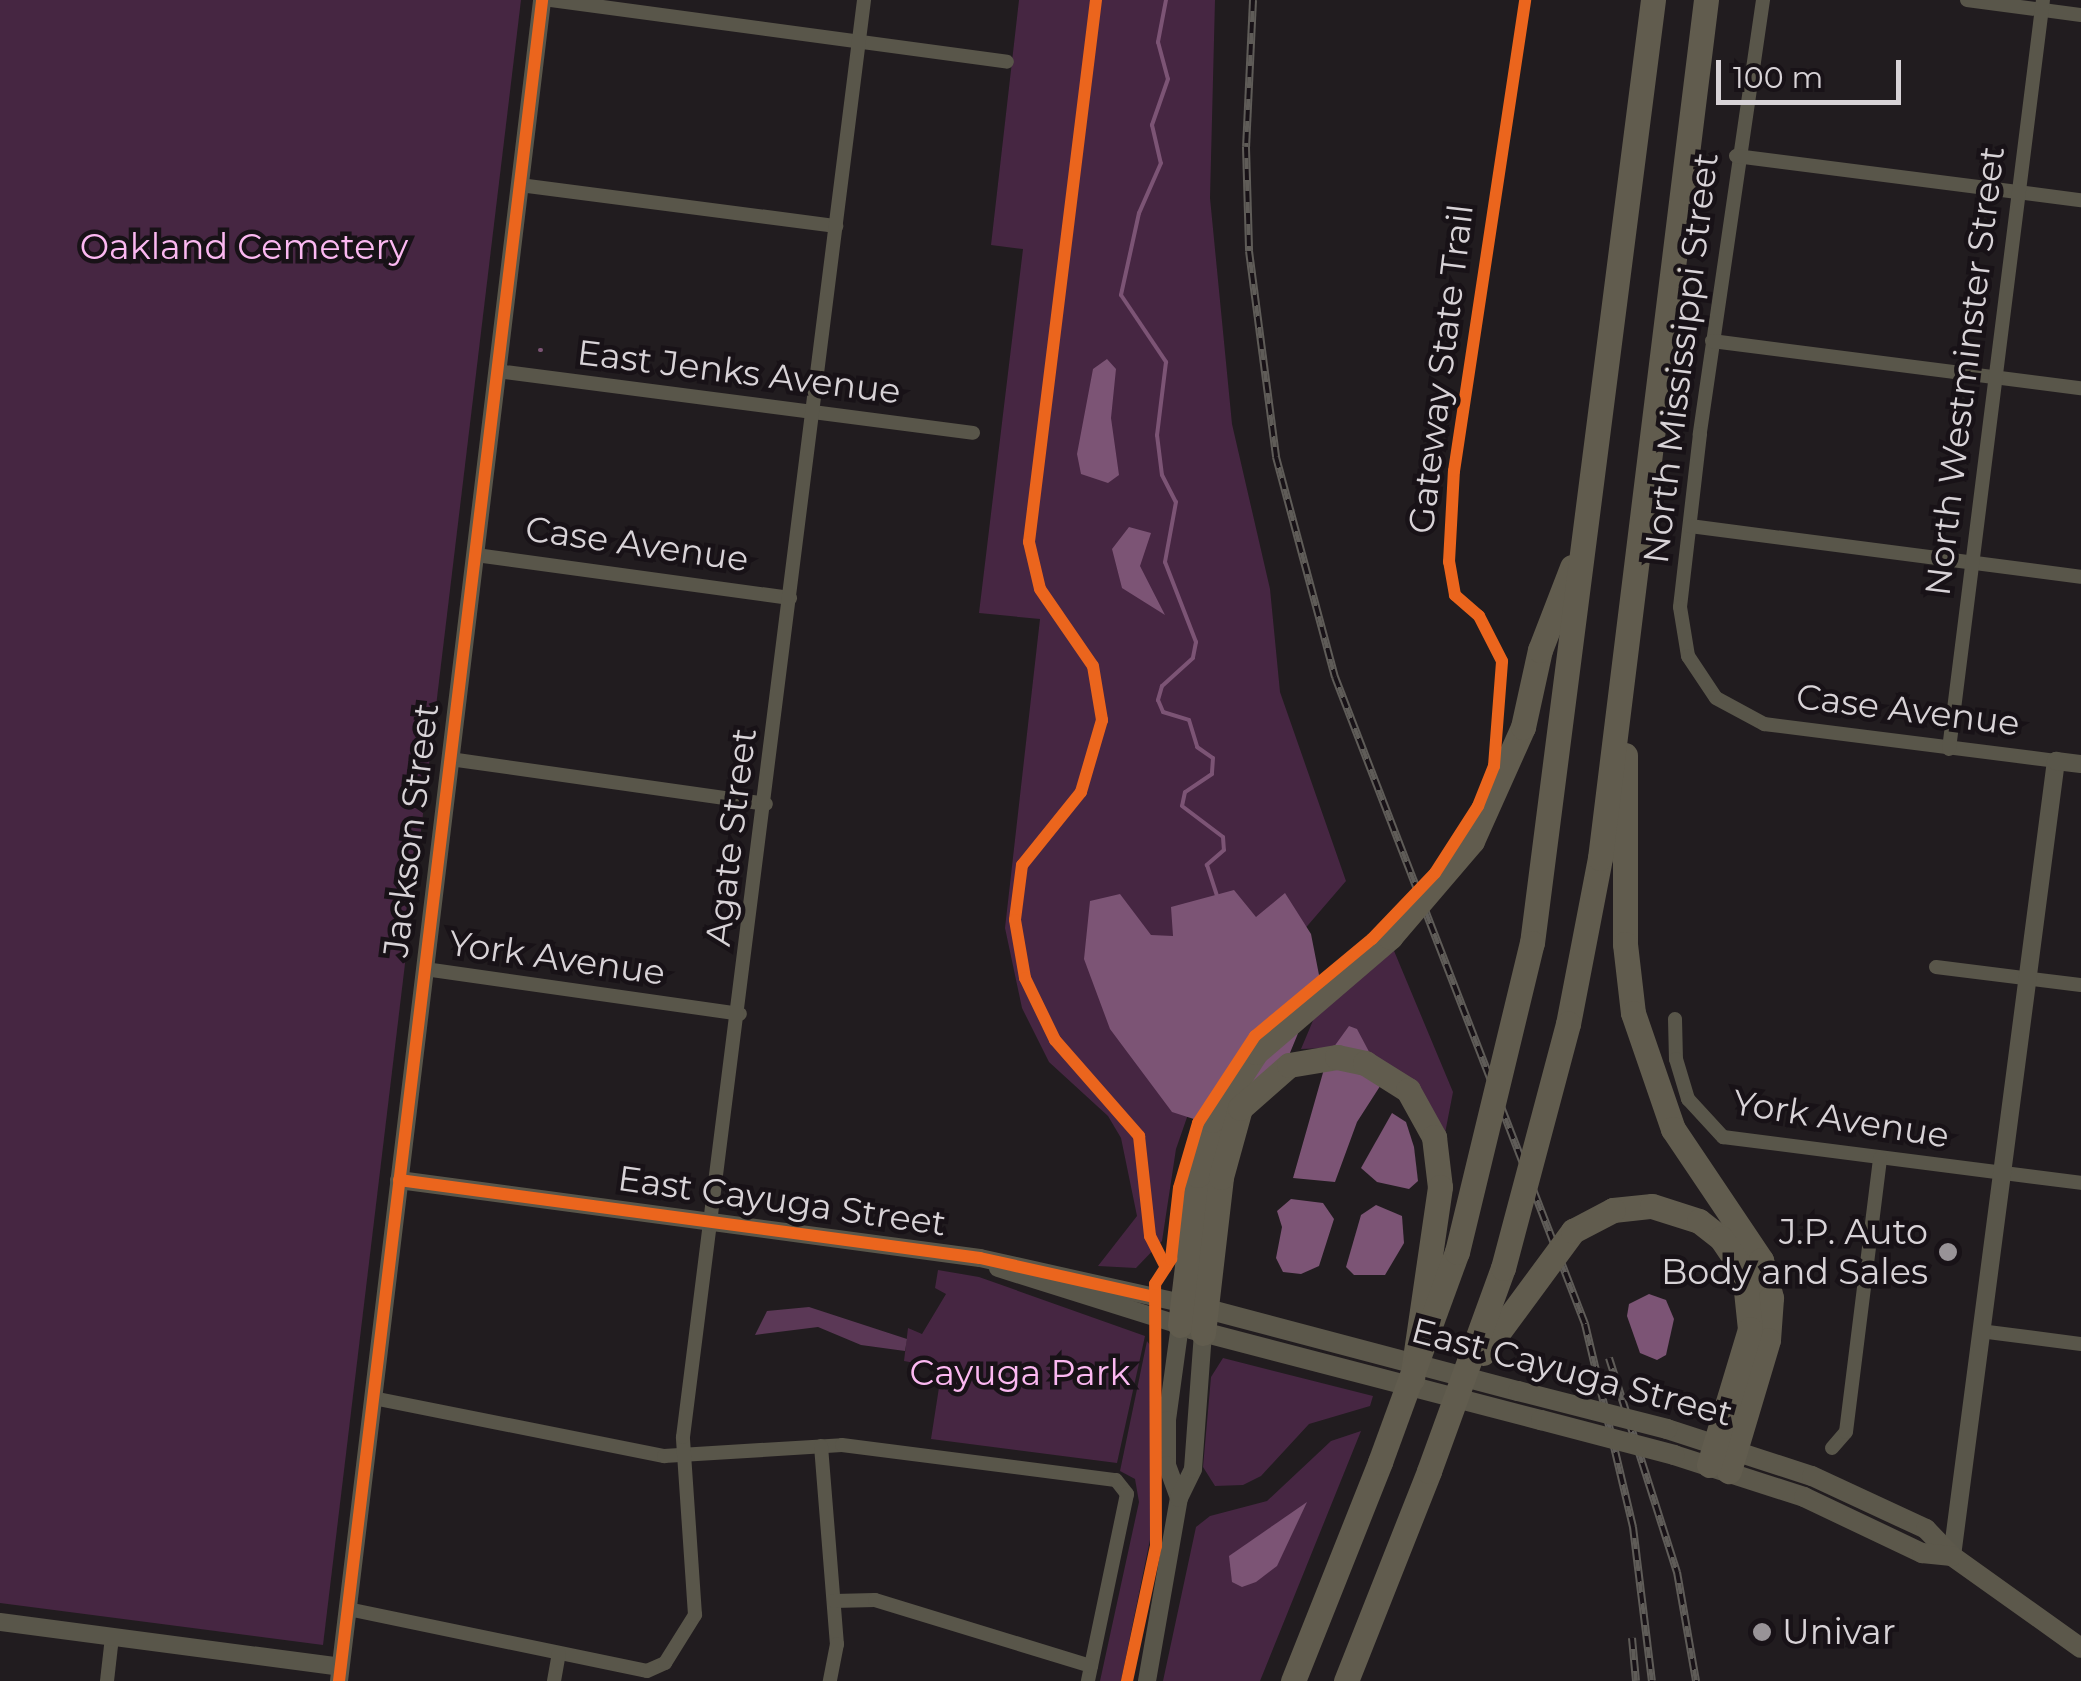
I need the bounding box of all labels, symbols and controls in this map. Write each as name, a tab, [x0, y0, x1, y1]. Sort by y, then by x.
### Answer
scale bar	[1721, 40, 1906, 102]
text: 100 m	[1733, 59, 1823, 96]
street label: North Westminster Street	[1917, 144, 2013, 598]
street label: North Mississippi Street	[1635, 150, 1727, 566]
street label: Gateway State Trail	[1400, 202, 1482, 536]
park label: Oakland Cemetery	[80, 226, 408, 268]
street label: East Jenks Avenue	[575, 331, 903, 413]
street label: Case Avenue	[523, 508, 751, 580]
street label: Case Avenue	[1794, 675, 2022, 745]
street label: Jackson Street	[375, 701, 447, 959]
street label: Agate Street	[697, 726, 765, 948]
street label: York Avenue	[446, 922, 668, 994]
street label: York Avenue	[1730, 1081, 1952, 1157]
street label: East Cayuga Street	[615, 1157, 949, 1245]
place label: J.P. Auto Body and Sales	[1661, 1211, 1928, 1293]
marker: J.P. Auto Body and Sales	[1937, 1241, 1959, 1263]
street label: East Cayuga Street	[1407, 1309, 1737, 1435]
park label: Cayuga Park	[910, 1352, 1130, 1394]
place label: Univar	[1782, 1611, 1896, 1653]
marker: Univar	[1751, 1621, 1773, 1643]

